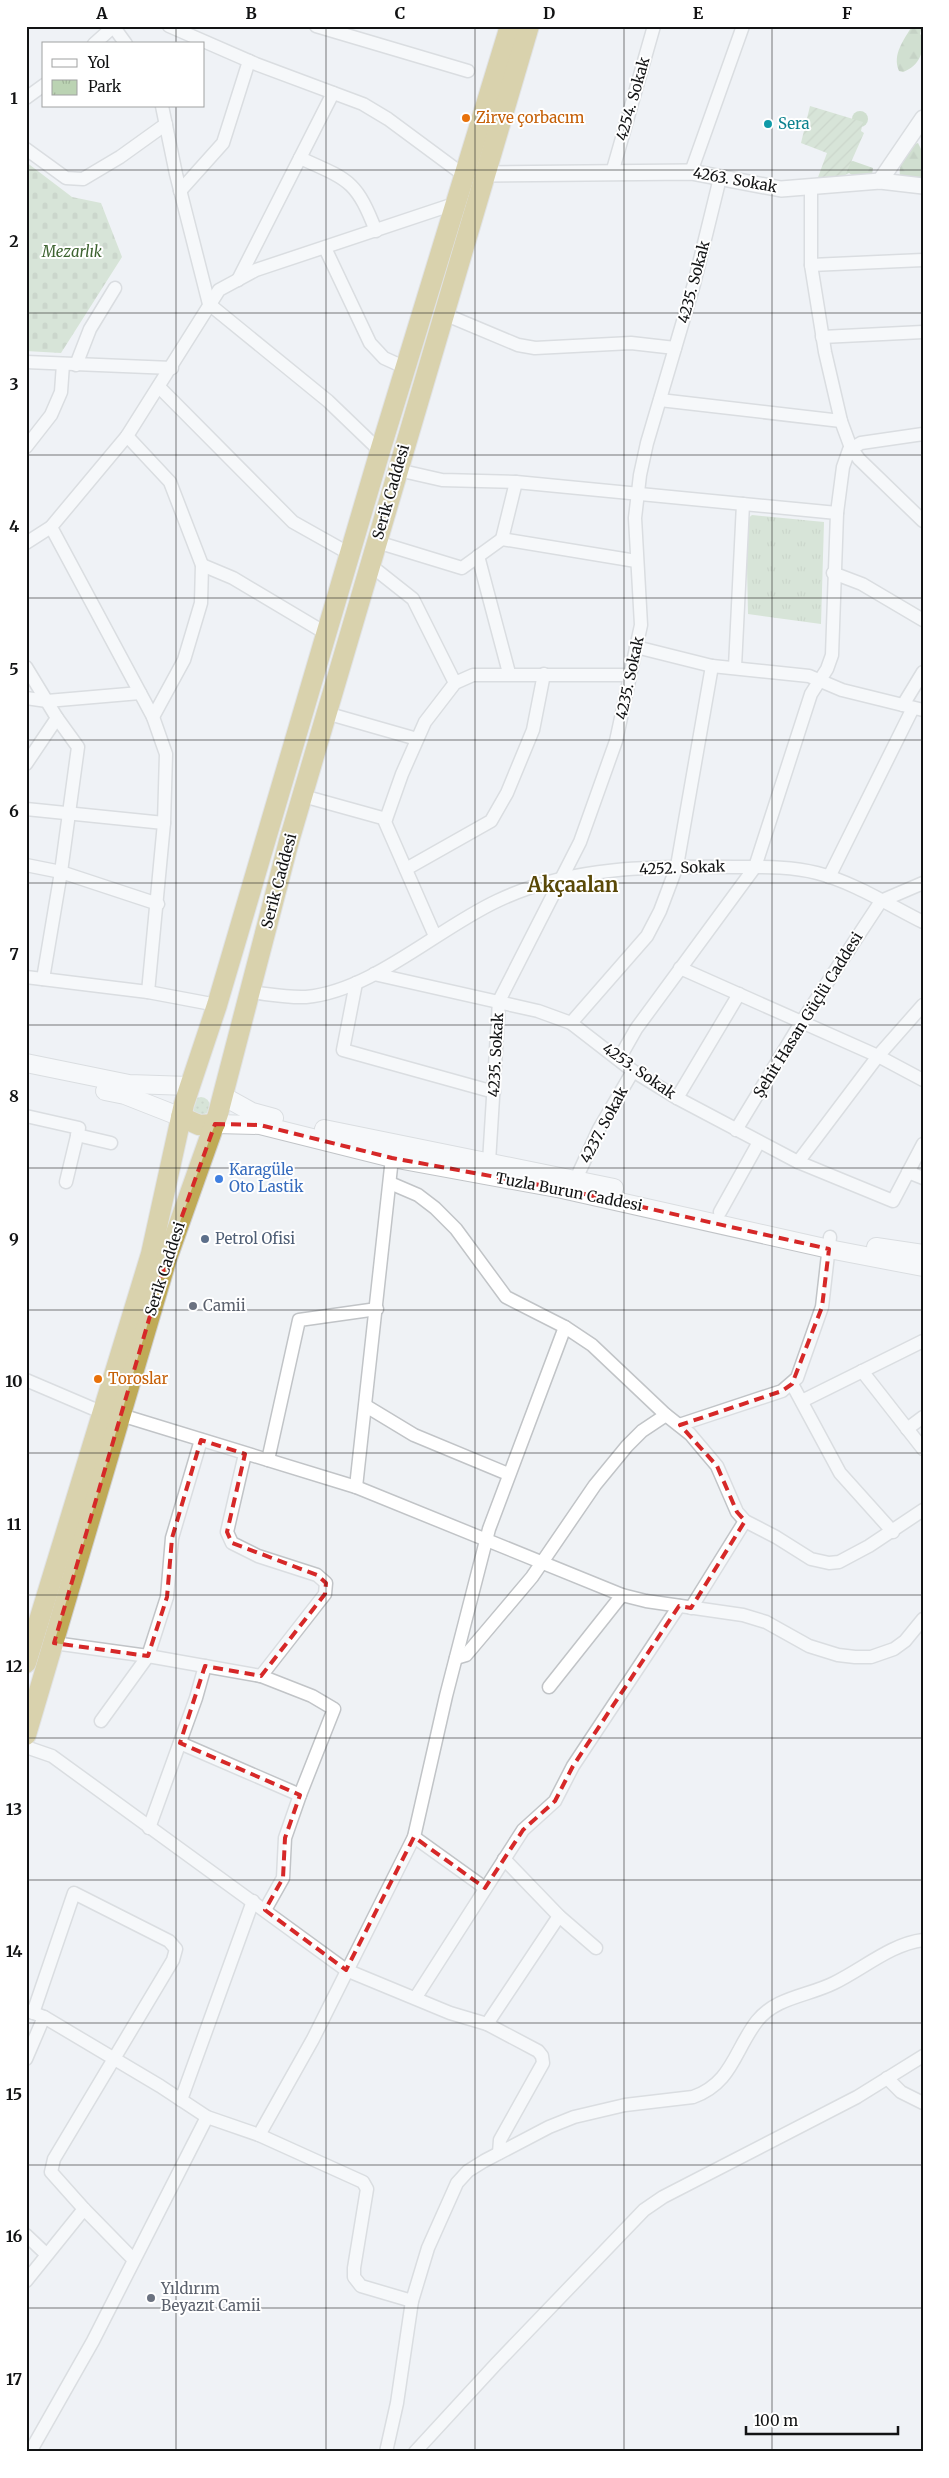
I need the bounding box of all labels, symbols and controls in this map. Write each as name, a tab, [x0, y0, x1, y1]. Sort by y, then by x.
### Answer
text: A	[95, 3, 108, 23]
text: B	[245, 3, 257, 23]
text: C	[395, 3, 405, 23]
text: D	[543, 3, 555, 23]
text: E	[693, 3, 704, 23]
text: F	[842, 3, 852, 23]
legend	[42, 42, 205, 108]
text: Yol	[87, 53, 110, 72]
street label: 4254. Sokak	[611, 54, 654, 143]
text: Park	[88, 77, 122, 96]
text: 1	[10, 88, 18, 108]
place label: Zirve çorbacım	[476, 108, 585, 127]
marker: Zirve çorbacım	[460, 112, 472, 124]
place label: Sera	[778, 114, 810, 133]
marker: Sera	[762, 118, 774, 130]
street label: 4263. Sokak	[691, 163, 779, 196]
text: 2	[9, 231, 19, 251]
street label: 4235. Sokak	[673, 238, 714, 325]
park label: Mezarlık	[41, 242, 103, 261]
text: 3	[9, 374, 19, 394]
street label: Serik Caddesi	[368, 442, 413, 542]
text: 4	[9, 516, 19, 536]
street label: 4235. Sokak	[611, 634, 648, 721]
text: 5	[9, 659, 19, 679]
text: 6	[9, 801, 19, 821]
street label: Serik Caddesi	[257, 831, 300, 931]
street label: 4252. Sokak	[639, 856, 726, 878]
district label: Akçaalan	[527, 872, 619, 897]
street label: Şehit Hasan Güçlü Caddesi	[749, 928, 866, 1101]
text: 7	[9, 944, 19, 964]
street label: 4235. Sokak	[484, 1012, 507, 1098]
street label: 4253. Sokak	[599, 1038, 680, 1103]
street label: 4237. Sokak	[576, 1083, 632, 1166]
text: 8	[9, 1086, 19, 1106]
place label: Karagüle Oto Lastik	[229, 1160, 304, 1196]
street label: Tuzla Burun Caddesi	[494, 1168, 644, 1215]
marker: Karagüle Oto Lastik	[213, 1173, 225, 1185]
street label: Serik Caddesi	[140, 1219, 189, 1318]
text: 9	[9, 1229, 19, 1249]
place label: Petrol Ofisi	[215, 1229, 295, 1248]
marker: Petrol Ofisi	[199, 1233, 211, 1245]
place label: Camii	[203, 1296, 246, 1315]
marker: Camii	[187, 1300, 199, 1312]
place label: Toroslar	[108, 1369, 169, 1388]
text: 10	[5, 1371, 23, 1391]
marker: Toroslar	[92, 1373, 104, 1385]
text: 11	[7, 1514, 22, 1534]
text: 12	[6, 1656, 22, 1676]
text: 13	[6, 1799, 22, 1819]
text: 14	[6, 1941, 22, 1961]
text: 15	[6, 2084, 22, 2104]
text: 16	[6, 2226, 22, 2246]
place label: Yıldırım Beyazıt Camii	[160, 2279, 261, 2315]
marker: Yıldırım Beyazıt Camii	[145, 2292, 157, 2304]
text: 17	[6, 2369, 22, 2389]
scale bar	[746, 2403, 899, 2435]
text: 100 m	[754, 2411, 798, 2430]

